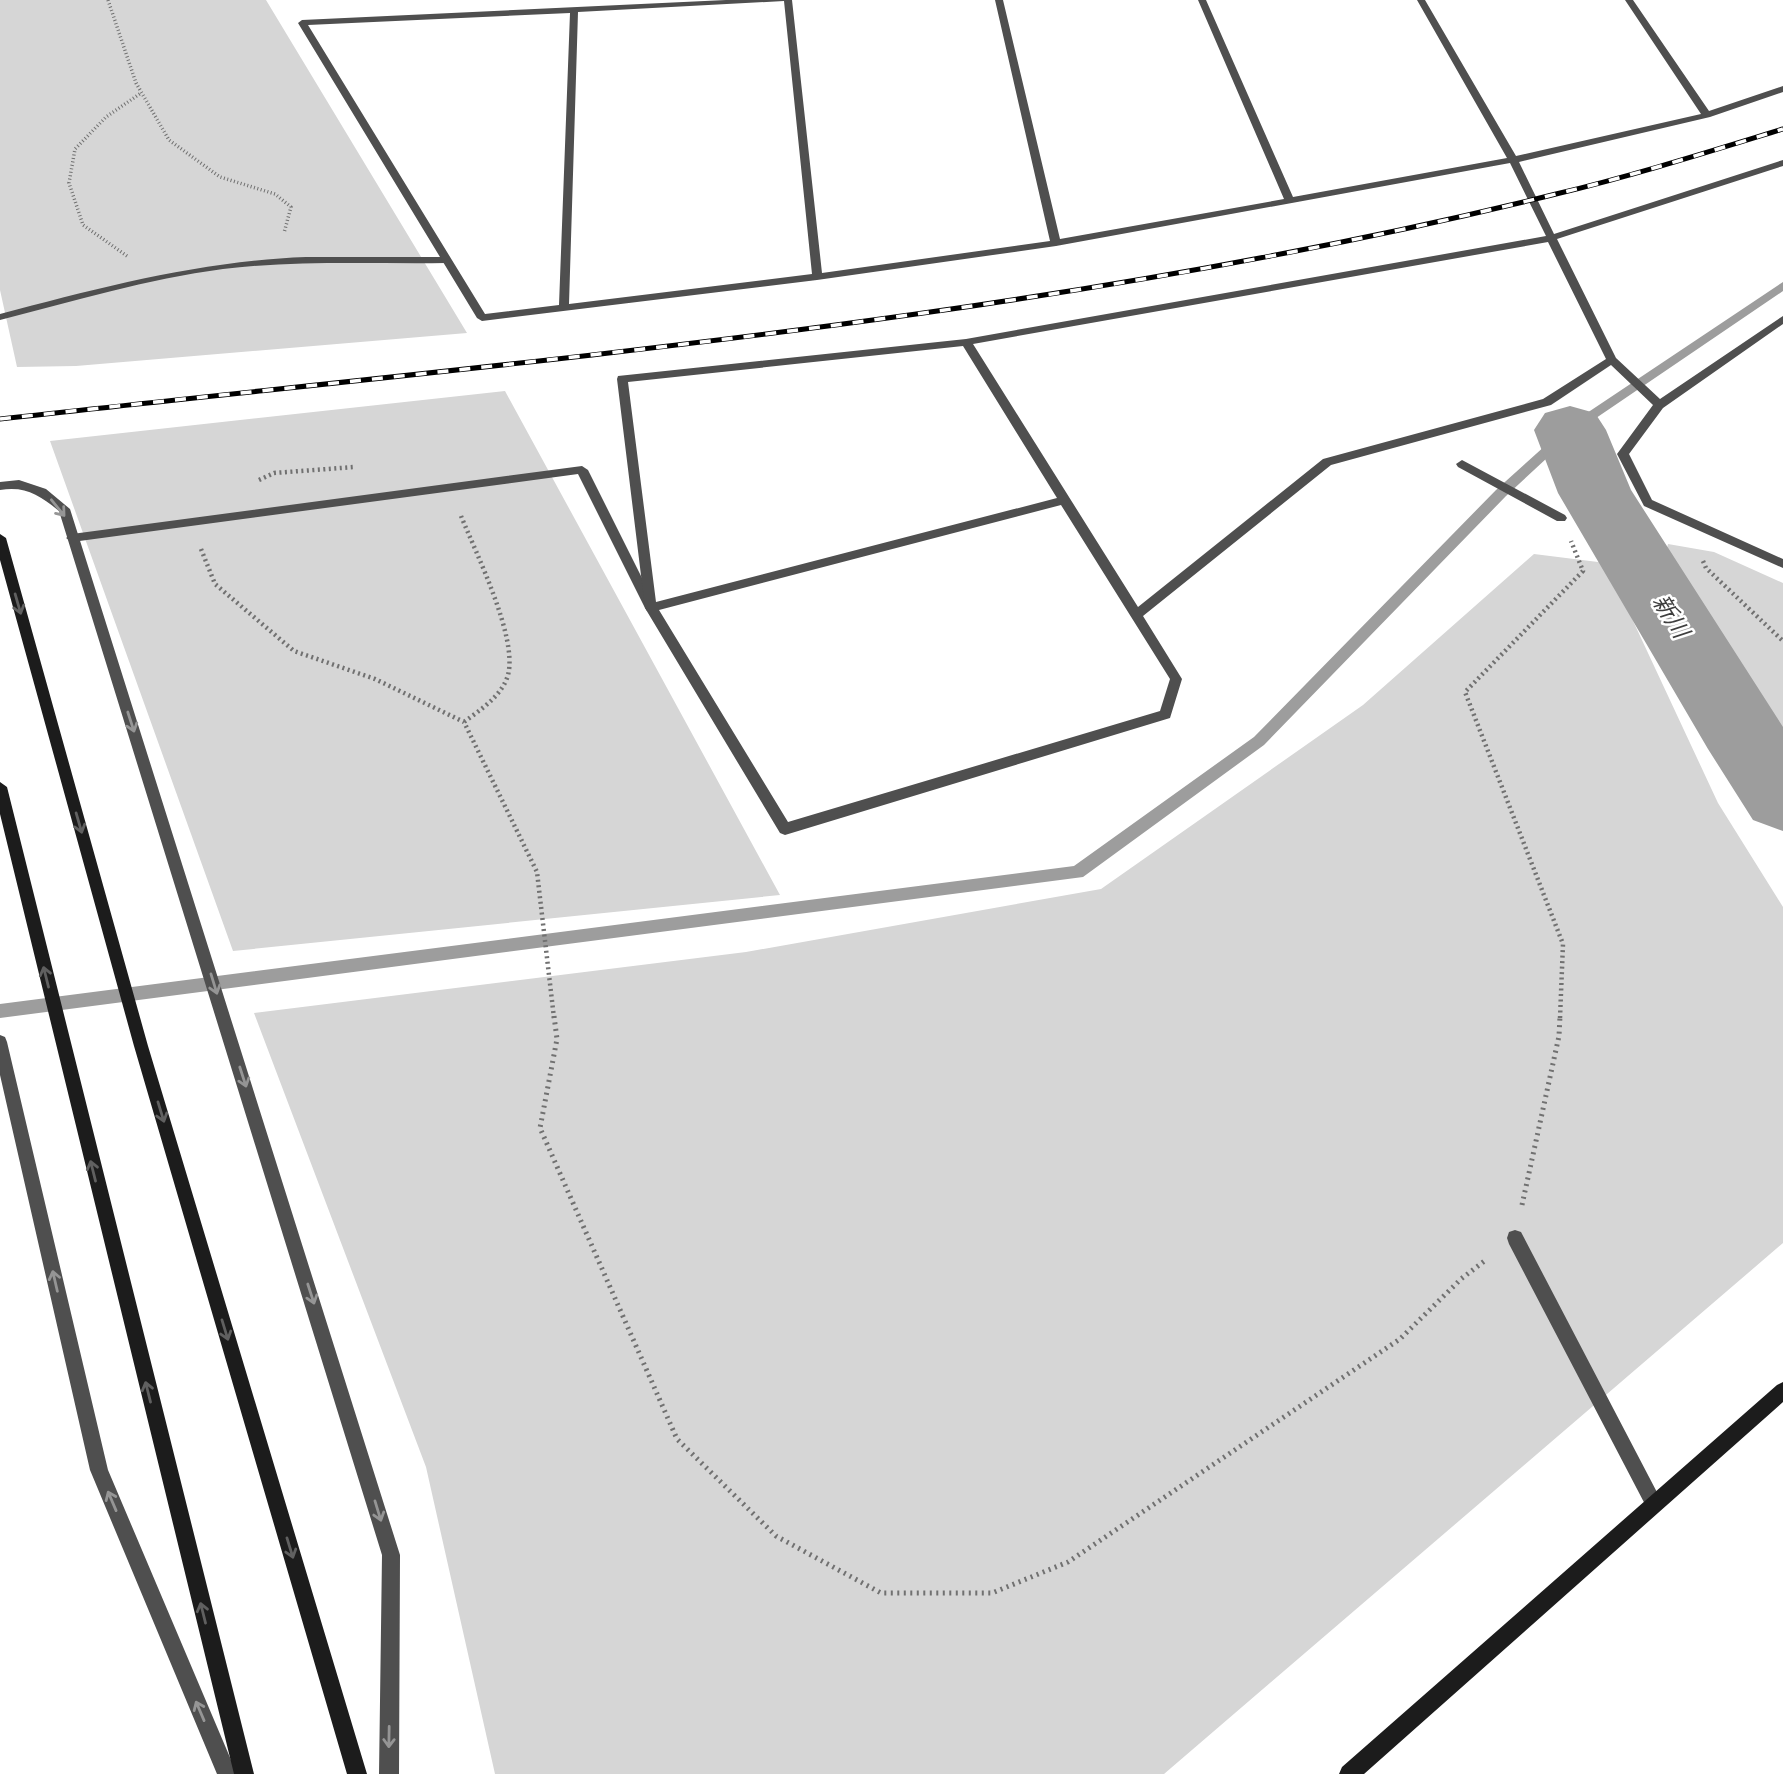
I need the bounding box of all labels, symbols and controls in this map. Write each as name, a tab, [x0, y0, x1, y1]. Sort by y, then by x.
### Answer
one-way arrow	[51, 498, 66, 516]
water label: 新川	[1648, 590, 1696, 645]
one-way arrow	[13, 593, 26, 615]
one-way arrow	[125, 711, 138, 733]
one-way arrow	[73, 811, 86, 834]
one-way arrow	[39, 967, 52, 989]
one-way arrow	[208, 973, 221, 995]
one-way arrow	[237, 1066, 250, 1088]
one-way arrow	[155, 1100, 168, 1122]
one-way arrow	[86, 1160, 99, 1183]
one-way arrow	[48, 1271, 61, 1293]
one-way arrow	[306, 1282, 319, 1304]
one-way arrow	[220, 1318, 233, 1340]
one-way arrow	[141, 1381, 154, 1404]
one-way arrow	[105, 1491, 118, 1513]
one-way arrow	[373, 1500, 386, 1522]
one-way arrow	[284, 1537, 297, 1559]
one-way arrow	[196, 1602, 209, 1625]
one-way arrow	[193, 1701, 206, 1722]
one-way arrow	[383, 1725, 396, 1748]

